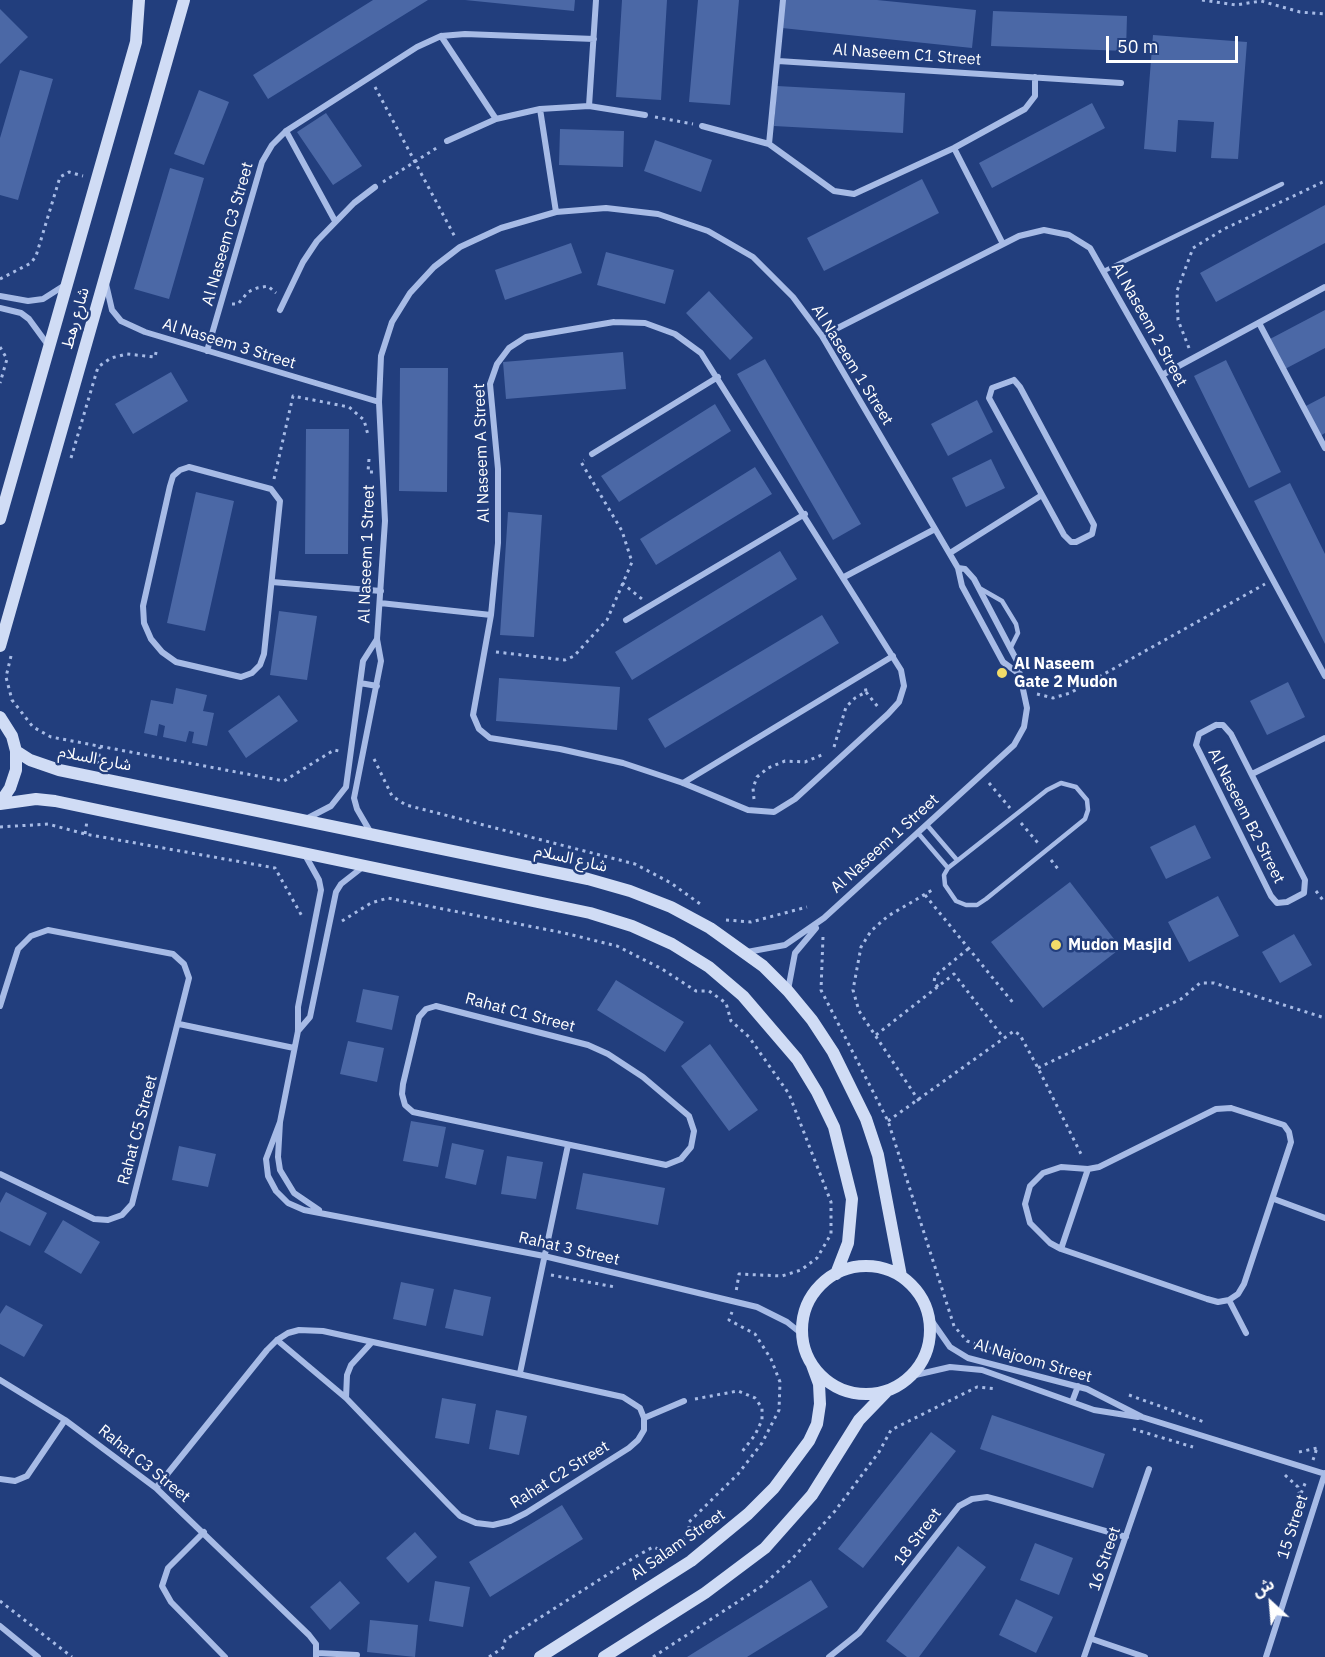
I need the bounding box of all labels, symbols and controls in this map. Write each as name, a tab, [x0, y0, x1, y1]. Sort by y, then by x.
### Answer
scale bar	[1109, 24, 1241, 62]
text: 50 m	[1117, 35, 1159, 58]
street label: Al Naseem C1 Street	[832, 40, 982, 70]
street label: Al Naseem C3 Street	[198, 160, 258, 308]
street label: Al Naseem 2 Street	[1107, 260, 1191, 390]
street label: شارع رهط	[58, 285, 94, 351]
street label: Al Naseem 1 Street	[807, 301, 897, 429]
street label: Al Naseem 3 Street	[160, 315, 298, 373]
street label: Al Naseem A Street	[470, 383, 494, 523]
street label: Al Naseem 1 Street	[355, 484, 379, 624]
place label: Al Naseem Gate 2 Mudon	[1014, 654, 1118, 692]
marker: Al Naseem Gate 2 Mudon	[995, 666, 1009, 680]
street label: شارع السلام	[57, 743, 133, 775]
street label: Al Naseem B2 Street	[1204, 745, 1288, 887]
street label: Al Naseem 1 Street	[827, 790, 943, 898]
street label: شارع السلام	[533, 841, 609, 877]
place label: Mudon Masjid	[1068, 935, 1172, 955]
marker: Mudon Masjid	[1049, 938, 1063, 952]
street label: Rahat C1 Street	[463, 989, 577, 1037]
street label: Rahat C5 Street	[114, 1073, 162, 1187]
street label: Rahat 3 Street	[517, 1228, 621, 1270]
street label: Al Najoom Street	[972, 1335, 1094, 1387]
street label: Rahat C3 Street	[94, 1421, 194, 1507]
street label: Rahat C2 Street	[507, 1437, 613, 1513]
street label: 15 Street	[1274, 1492, 1312, 1562]
street label: Al Salam Street	[627, 1505, 729, 1585]
street label: 18 Street	[890, 1505, 946, 1569]
street label: 16 Street	[1085, 1524, 1125, 1594]
north arrow	[1241, 1573, 1301, 1633]
text: ش	[1249, 1573, 1277, 1601]

